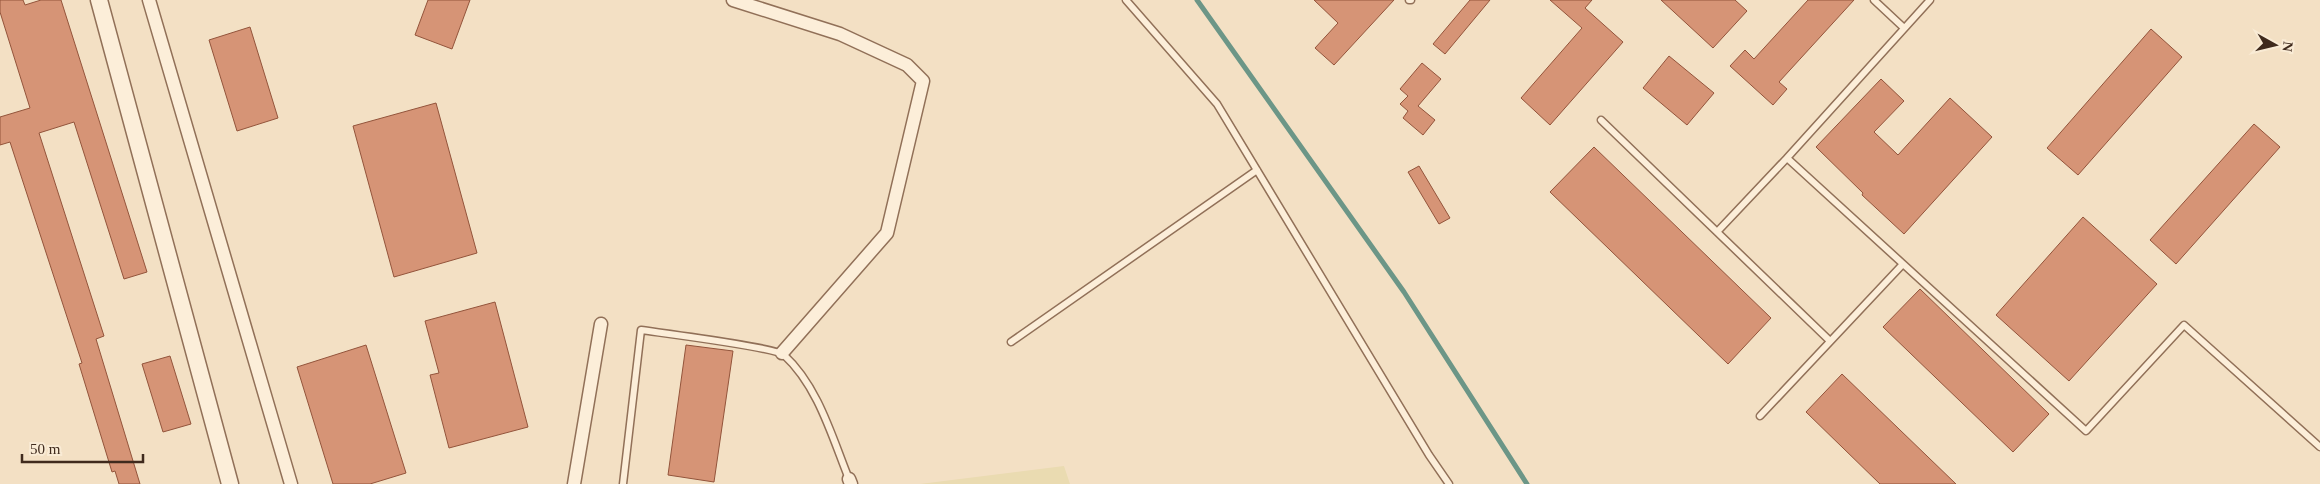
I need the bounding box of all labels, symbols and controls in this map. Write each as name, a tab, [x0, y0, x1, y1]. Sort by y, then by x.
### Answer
north arrow	[2250, 20, 2300, 70]
text: N	[2279, 41, 2296, 53]
scale bar	[22, 432, 144, 464]
text: 50 m	[30, 441, 61, 457]

